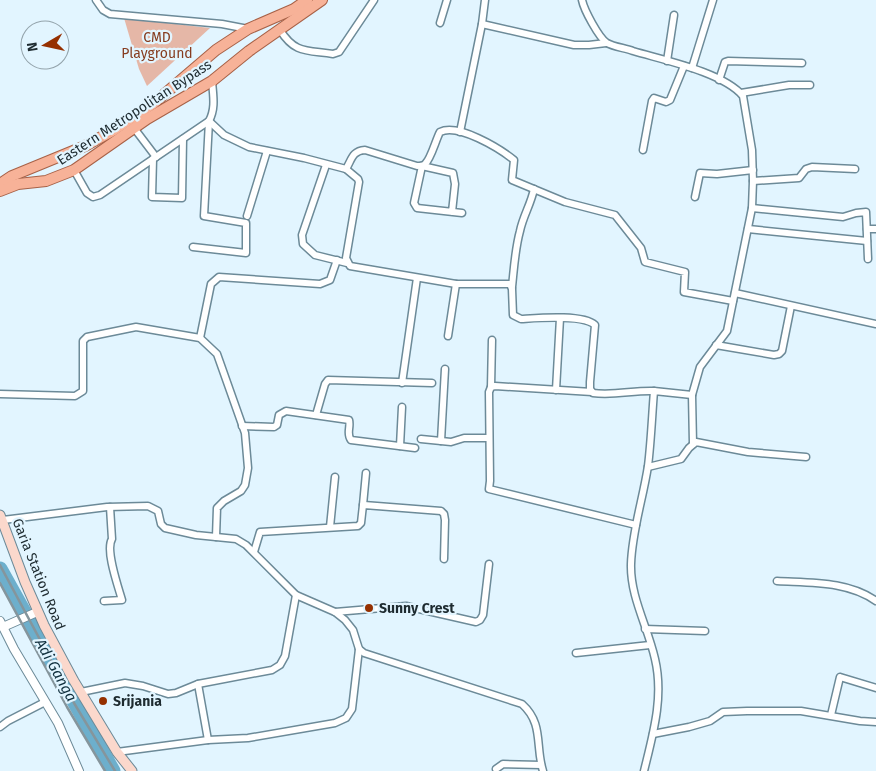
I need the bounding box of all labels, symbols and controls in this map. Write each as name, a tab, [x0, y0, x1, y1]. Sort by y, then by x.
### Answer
north arrow	[20, 20, 70, 70]
park label: CMD Playground	[121, 29, 193, 62]
text: N	[24, 41, 42, 53]
street label: Eastern Metropolitan Bypass	[54, 56, 215, 169]
street label: Garia Station Road	[8, 516, 69, 632]
place label: Sunny Crest	[379, 600, 455, 617]
marker: Sunny Crest	[363, 602, 375, 614]
water label: Adi Ganga	[31, 634, 81, 705]
place label: Srijania	[113, 693, 162, 710]
marker: Srijania	[97, 695, 109, 707]

